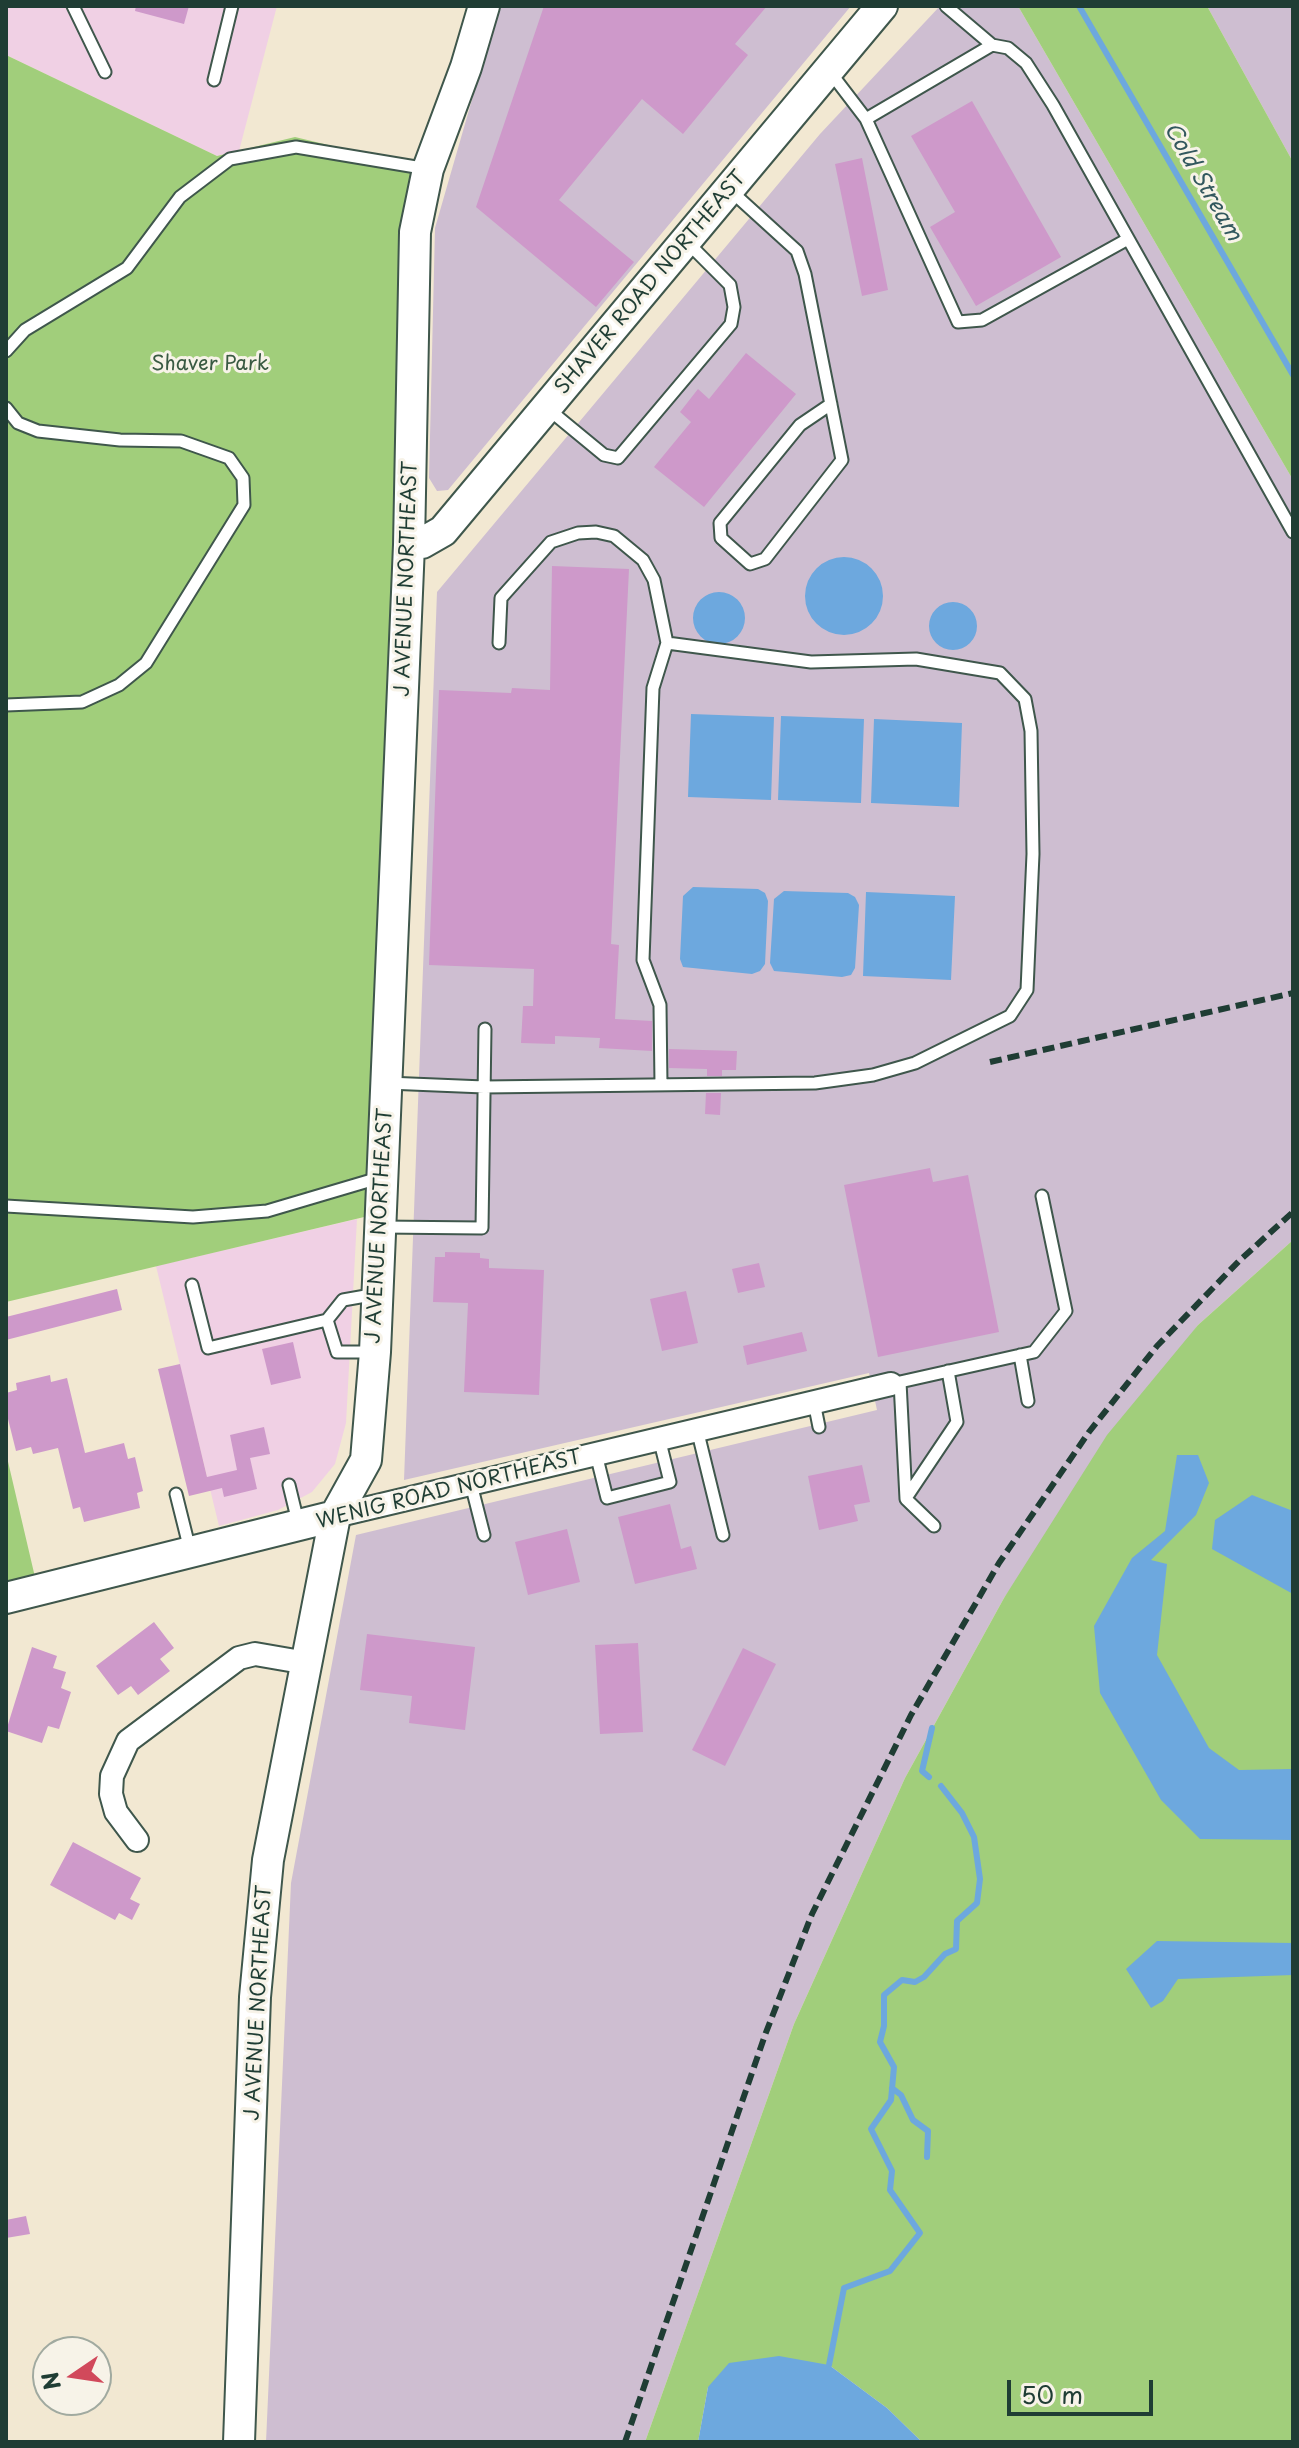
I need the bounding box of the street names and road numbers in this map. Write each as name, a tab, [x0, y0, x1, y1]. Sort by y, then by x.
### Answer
street label: SHAVER ROAD NORTHEAST	[551, 167, 751, 399]
street label: J AVENUE NORTHEAST	[391, 461, 423, 697]
street label: J AVENUE NORTHEAST	[362, 1108, 398, 1344]
street label: WENIG ROAD NORTHEAST	[314, 1445, 584, 1535]
street label: J AVENUE NORTHEAST	[241, 1885, 277, 2121]

